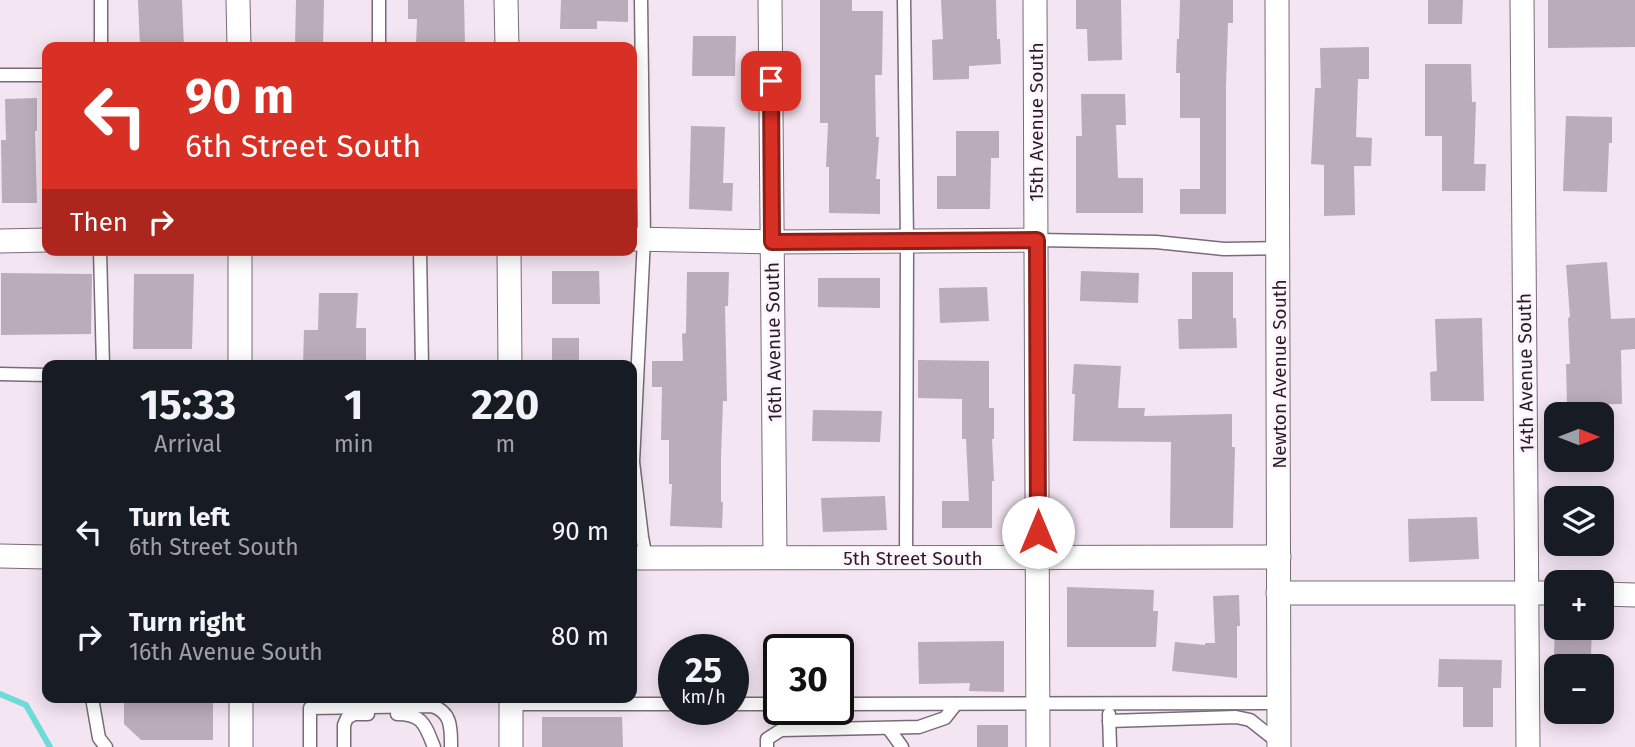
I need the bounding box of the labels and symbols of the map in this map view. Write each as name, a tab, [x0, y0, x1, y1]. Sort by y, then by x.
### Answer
street label: 15th Avenue South	[1025, 42, 1048, 202]
pin	[741, 51, 801, 111]
street label: 16th Avenue South	[761, 262, 786, 422]
street label: Newton Avenue South	[1268, 279, 1291, 469]
street label: 14th Avenue South	[1513, 293, 1538, 453]
north arrow	[1544, 402, 1614, 472]
position arrow	[1001, 495, 1075, 569]
street label: 5th Street South	[843, 547, 983, 570]
speed limit sign: 30	[763, 634, 854, 725]

